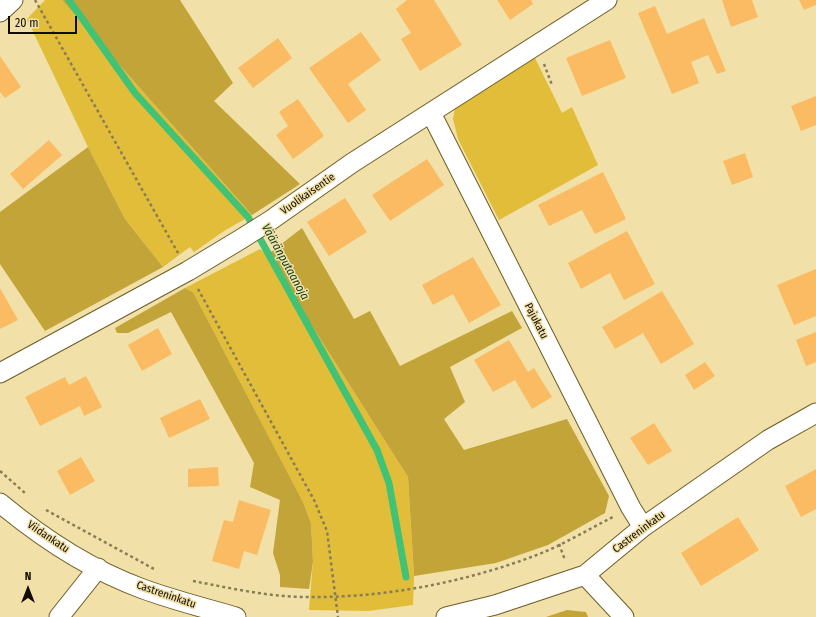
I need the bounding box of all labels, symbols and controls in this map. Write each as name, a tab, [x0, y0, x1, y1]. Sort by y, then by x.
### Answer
scale bar	[10, 8, 79, 34]
text: 20 m	[15, 16, 39, 30]
street label: Vuolikaisentie	[278, 170, 338, 218]
water label: Vääränputaanoja	[258, 221, 312, 303]
street label: Pajukatu	[521, 301, 551, 341]
street label: Castreninkatu	[610, 508, 668, 556]
street label: Viidankatu	[24, 518, 72, 556]
north arrow	[8, 569, 48, 609]
text: N	[25, 570, 31, 583]
street label: Castreninkatu	[134, 579, 198, 611]

